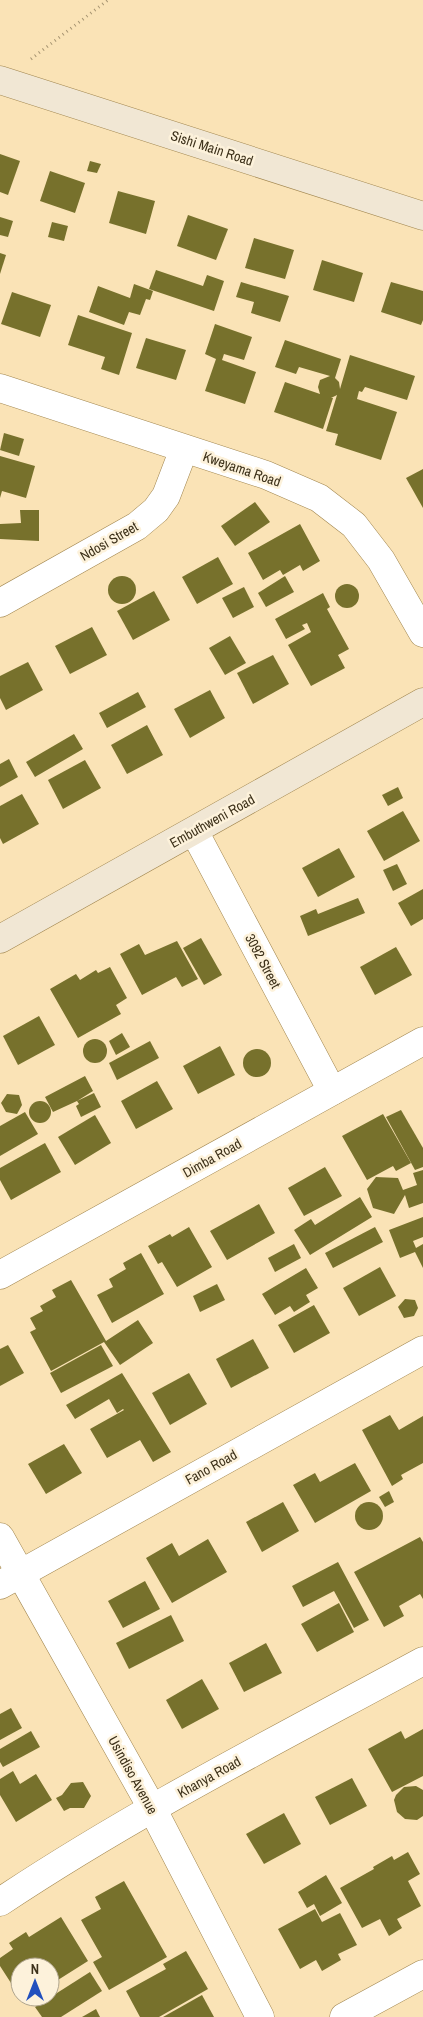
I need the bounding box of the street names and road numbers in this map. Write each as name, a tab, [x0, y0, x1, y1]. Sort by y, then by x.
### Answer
street label: Sishi Main Road	[169, 126, 255, 170]
street label: Kweyama Road	[201, 447, 283, 491]
street label: Ndosi Street	[77, 517, 141, 565]
street label: Embuthweni Road	[166, 790, 258, 852]
street label: 3092 Street	[241, 931, 285, 991]
street label: Dimba Road	[179, 1135, 245, 1181]
street label: Fano Road	[182, 1445, 240, 1489]
street label: Usindiso Avenue	[104, 1733, 162, 1817]
street label: Khanya Road	[174, 1752, 244, 1802]

